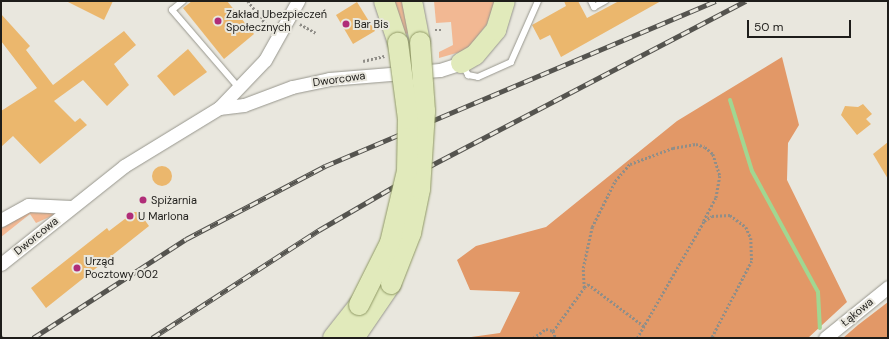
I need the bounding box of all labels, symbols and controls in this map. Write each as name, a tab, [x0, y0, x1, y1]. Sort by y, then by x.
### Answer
place label: Zakład Ubezpieczeń Społecznych	[226, 8, 327, 34]
scale bar	[749, 12, 853, 38]
marker: Zakład Ubezpieczeń Społecznych	[213, 16, 223, 26]
place label: Bar Bis	[354, 17, 388, 31]
marker: Bar Bis	[341, 19, 351, 29]
text: 50 m	[754, 19, 783, 35]
street label: Dworcowa	[312, 69, 366, 89]
place label: Spiżarnia	[151, 193, 197, 207]
marker: Spiżarnia	[138, 195, 148, 205]
place label: U Marlona	[138, 209, 189, 223]
marker: U Marlona	[125, 211, 135, 221]
street label: Dworcowa	[11, 214, 61, 258]
place label: Urząd Pocztowy 002	[85, 255, 158, 281]
marker: Urząd Pocztowy 002	[72, 263, 82, 273]
street label: Łąkowa	[838, 295, 876, 329]

